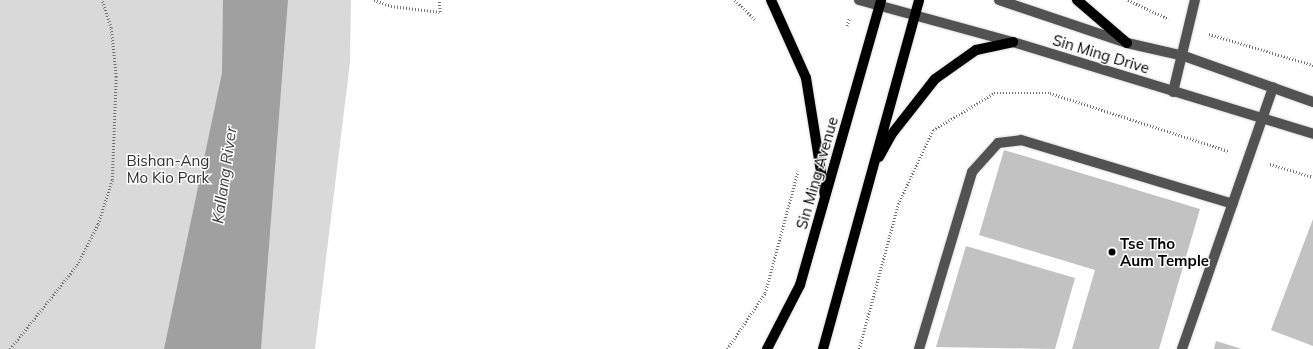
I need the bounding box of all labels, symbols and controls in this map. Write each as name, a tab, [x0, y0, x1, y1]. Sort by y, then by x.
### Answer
street label: Sin Ming Drive	[1051, 31, 1151, 77]
street label: Sin Ming Avenue	[792, 115, 842, 231]
water label: Kallang River	[208, 125, 240, 225]
park label: Bishan-Ang Mo Kio Park	[127, 151, 209, 186]
place label: Tse Tho Aum Temple	[1120, 234, 1209, 269]
marker: Tse Tho Aum Temple	[1107, 247, 1117, 257]

